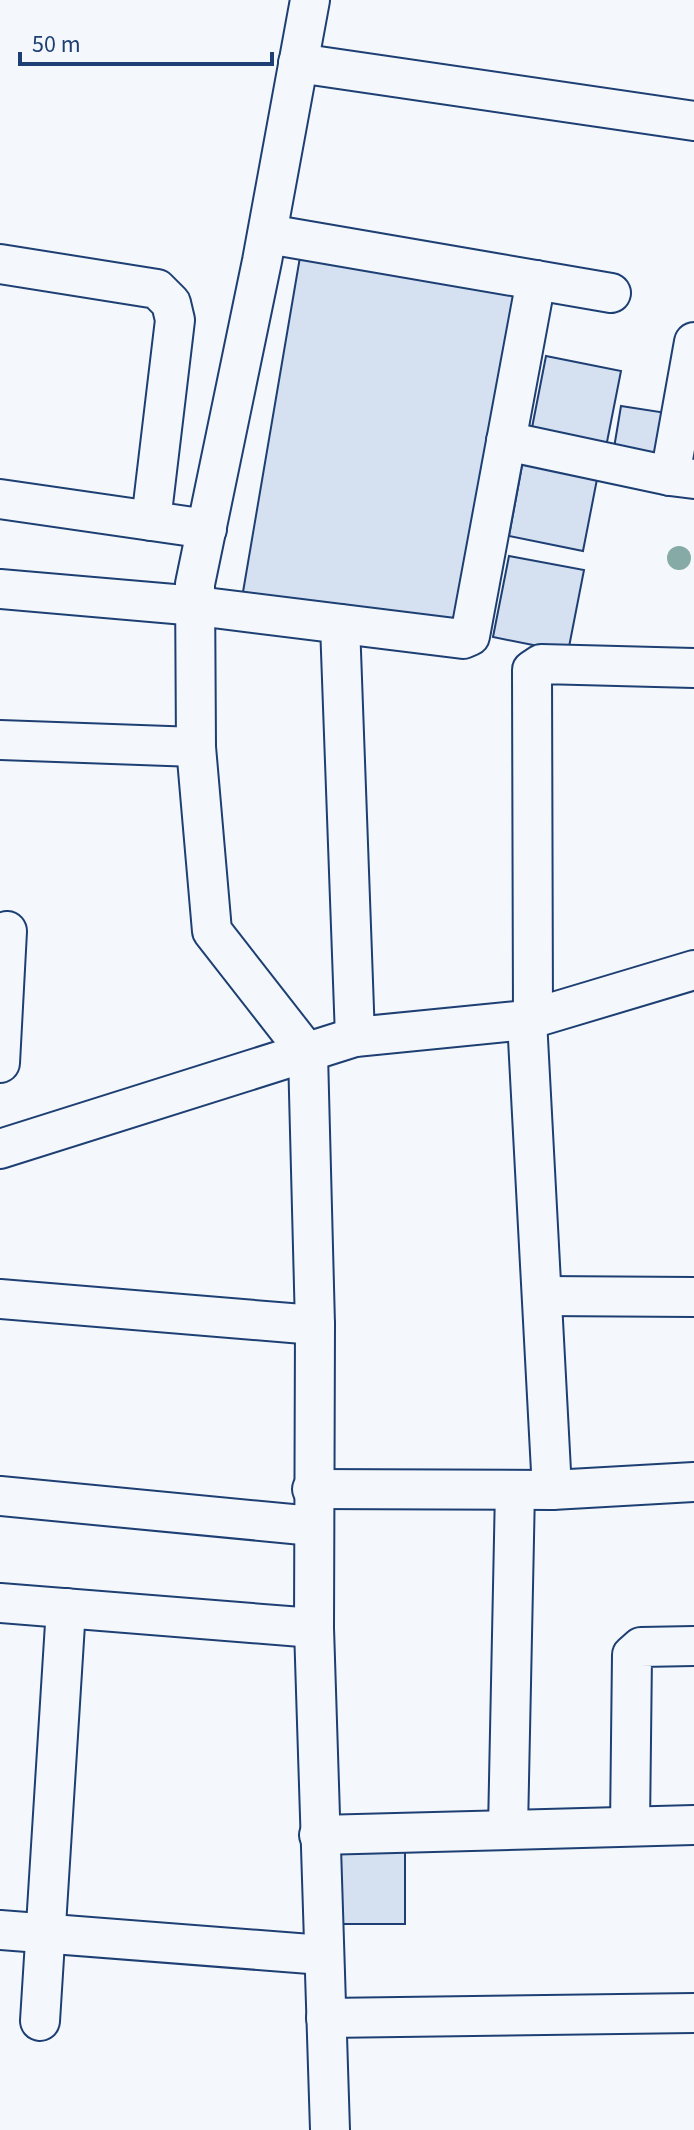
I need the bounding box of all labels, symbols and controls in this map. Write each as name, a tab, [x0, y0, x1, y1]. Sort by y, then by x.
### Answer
scale bar	[20, 16, 272, 66]
text: 50 m	[32, 27, 81, 62]

